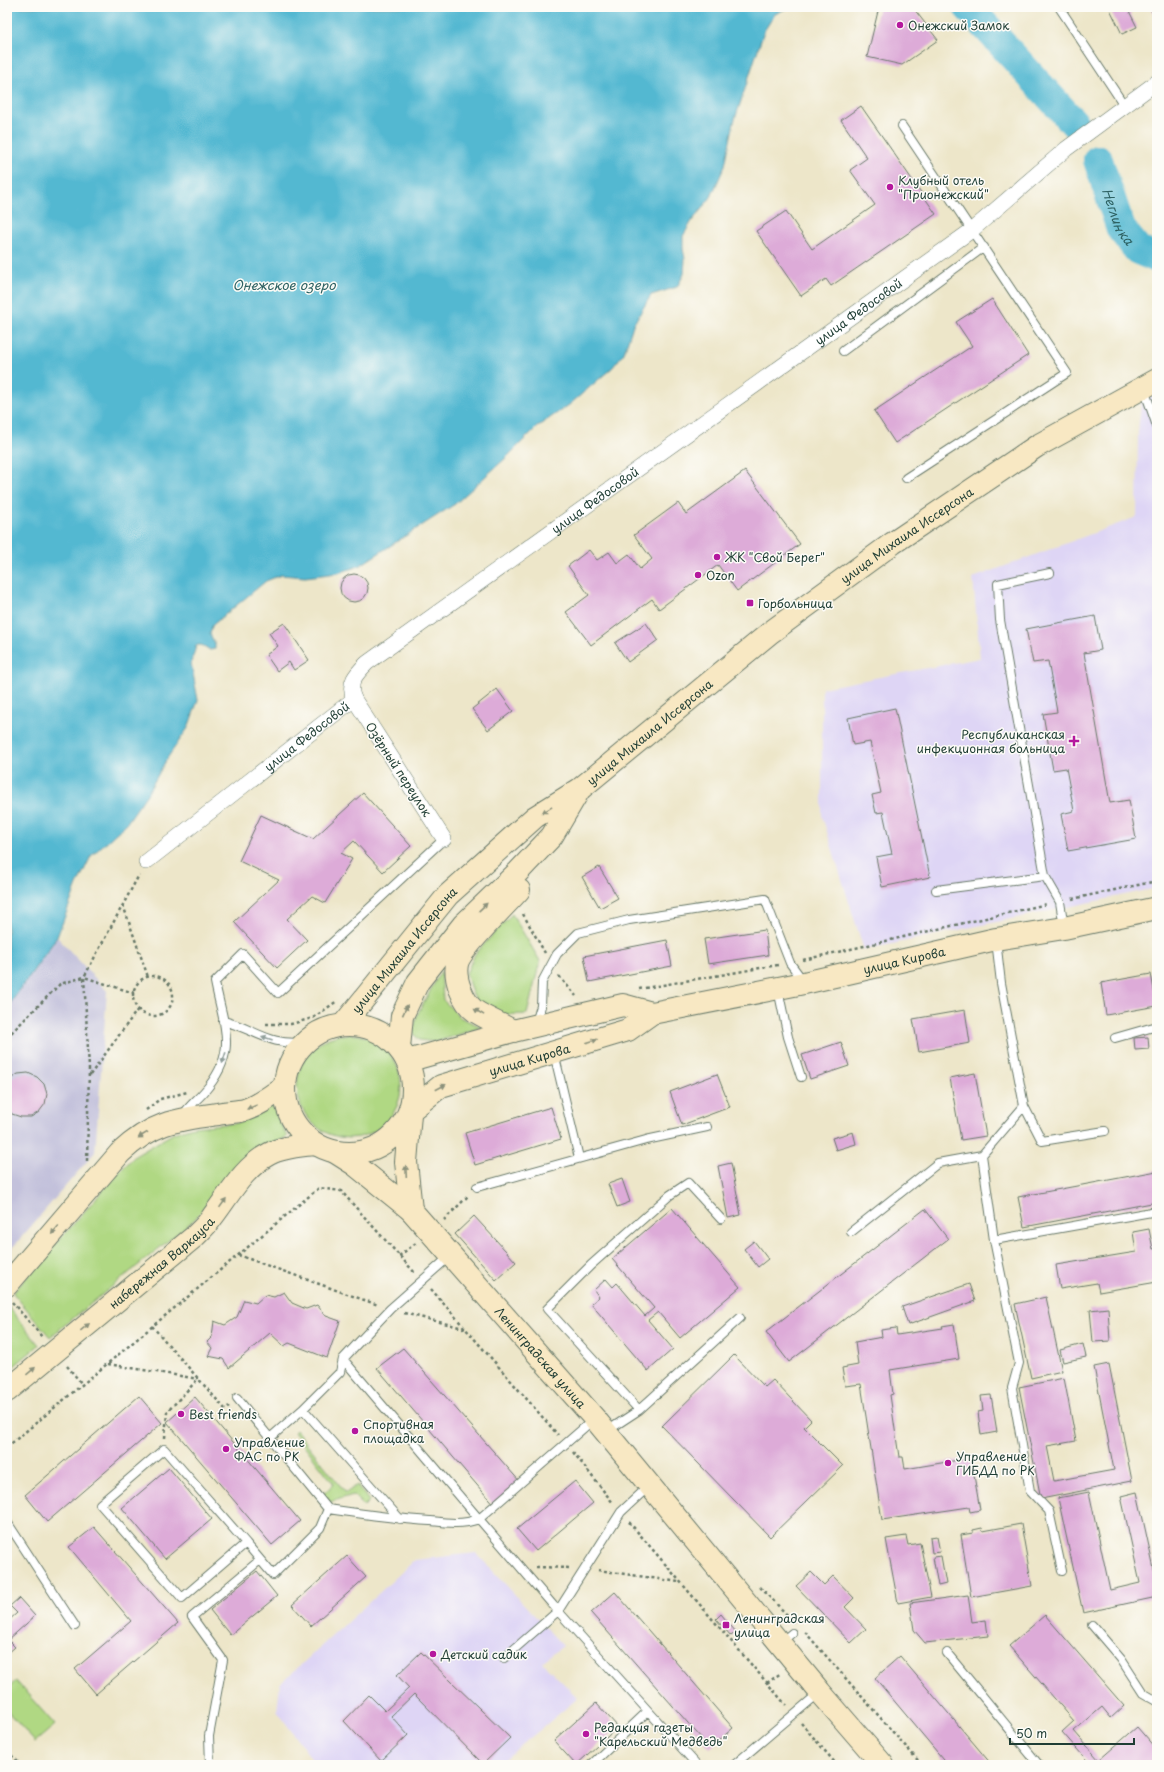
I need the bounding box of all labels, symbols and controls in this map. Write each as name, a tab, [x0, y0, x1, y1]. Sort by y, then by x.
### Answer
place label: Онежский Замок	[908, 16, 1010, 34]
marker: Онежский Замок	[895, 20, 905, 30]
place label: Клубный отель "Прионежский"	[898, 171, 989, 203]
marker: Клубный отель "Прионежский"	[885, 182, 895, 192]
water label: Неглинка	[1098, 185, 1140, 249]
street label: улица Федосовой	[811, 274, 906, 349]
water label: Онежское озеро	[232, 275, 336, 294]
street label: улица Федосовой	[547, 462, 642, 538]
street label: улица Михаила Иссерсона	[837, 482, 977, 588]
place label: ЖК "Свой Берег"	[724, 548, 825, 566]
marker: ЖК "Свой Берег"	[712, 552, 722, 562]
place label: Ozon	[706, 566, 735, 584]
marker: Ozon	[693, 570, 703, 580]
place label: Горбольница	[758, 594, 833, 612]
marker: Горбольница	[745, 598, 755, 608]
street label: улица Михаила Иссерсона	[583, 674, 717, 789]
street label: улица Федосовой	[260, 697, 353, 775]
street label: Озёрный переулок	[362, 718, 437, 821]
place label: Республиканская инфекционная больница	[917, 725, 1065, 757]
marker: Республиканская инфекционная больница	[1068, 735, 1080, 747]
one-way arrow	[541, 806, 553, 813]
street label: улица Михаила Иссерсона	[347, 882, 461, 1017]
one-way arrow	[478, 902, 488, 911]
street label: улица Кирова	[861, 942, 947, 978]
one-way arrow	[402, 1004, 408, 1015]
one-way arrow	[473, 1009, 485, 1016]
one-way arrow	[260, 1035, 272, 1041]
one-way arrow	[586, 1038, 598, 1044]
street label: улица Кирова	[487, 1039, 572, 1080]
one-way arrow	[220, 1053, 226, 1065]
one-way arrow	[435, 1084, 447, 1091]
one-way arrow	[246, 1103, 258, 1110]
one-way arrow	[137, 1132, 149, 1139]
one-way arrow	[403, 1165, 410, 1177]
one-way arrow	[219, 1198, 227, 1208]
street label: набережная Варкауса	[105, 1212, 219, 1313]
one-way arrow	[50, 1225, 60, 1235]
street label: Ленинградская улица	[491, 1303, 591, 1412]
one-way arrow	[80, 1323, 90, 1331]
one-way arrow	[25, 1367, 36, 1376]
place label: Best friends	[189, 1405, 257, 1423]
marker: Best friends	[176, 1409, 186, 1419]
place label: Спортивная площадка	[363, 1415, 434, 1447]
marker: Спортивная площадка	[350, 1426, 360, 1436]
place label: Управление ФАС по РК	[234, 1433, 305, 1465]
marker: Управление ФАС по РК	[221, 1444, 231, 1454]
place label: Управление ГИБДД по РК	[956, 1447, 1035, 1479]
marker: Управление ГИБДД по РК	[943, 1458, 953, 1468]
place label: Ленинградская улица	[734, 1609, 825, 1641]
marker: Ленинградская улица	[721, 1620, 731, 1630]
place label: Детский садик	[440, 1645, 528, 1663]
marker: Детский садик	[428, 1649, 438, 1659]
place label: Редакция газеты "Карельский Медведь"	[594, 1718, 727, 1750]
scale bar	[1010, 1720, 1134, 1746]
text: 50 m	[1016, 1724, 1047, 1742]
marker: Редакция газеты "Карельский Медведь"	[581, 1729, 591, 1739]

